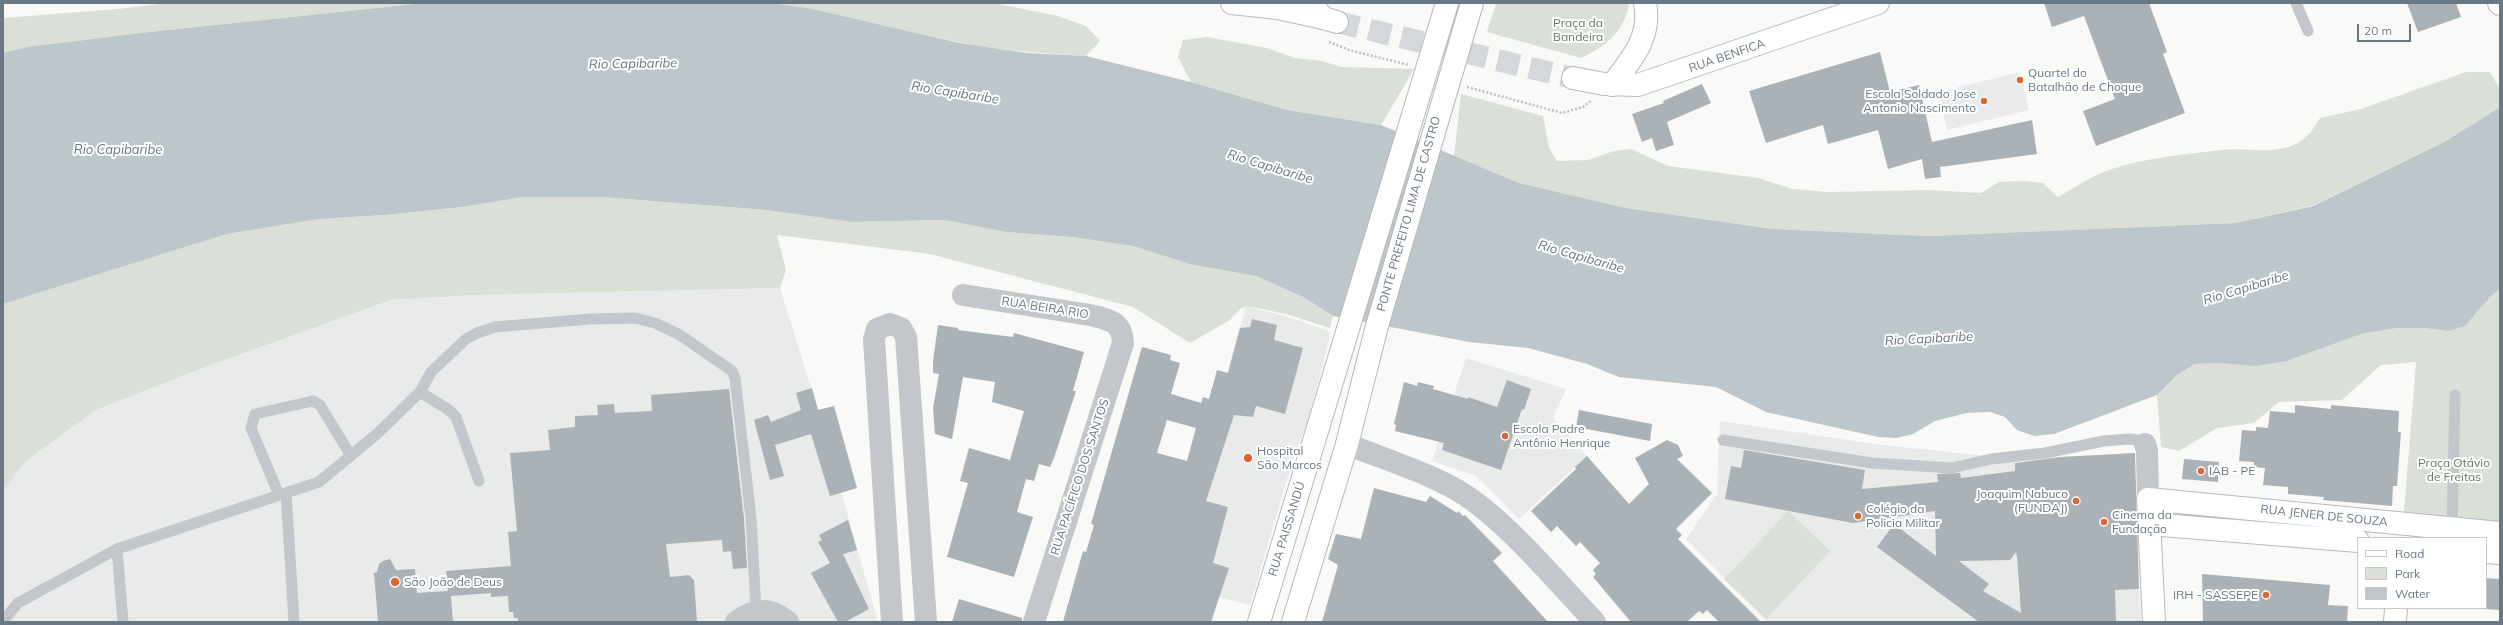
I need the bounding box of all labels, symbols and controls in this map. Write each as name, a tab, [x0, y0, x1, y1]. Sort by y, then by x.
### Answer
park label: Praça da Bandeira	[1553, 16, 1603, 44]
scale bar	[2359, 16, 2413, 42]
text: 20 m	[2364, 23, 2392, 38]
street label: RUA BENFICA	[1687, 36, 1767, 76]
water label: Rio Capibaribe	[589, 55, 677, 73]
place label: Quartel do Batalhão de Choque	[2028, 66, 2141, 94]
marker: Quartel do Batalhão de Choque	[2015, 75, 2025, 85]
water label: Rio Capibaribe	[910, 78, 1000, 108]
place label: Escola Soldado Jose Antonio Nascimento	[1863, 87, 1976, 115]
marker: Escola Soldado Jose Antonio Nascimento	[1979, 96, 1989, 106]
street label: PONTE PREFEITO LIMA DE CASTRO	[1374, 115, 1444, 313]
water label: Rio Capibaribe	[74, 142, 162, 158]
water label: Rio Capibaribe	[1225, 147, 1315, 187]
water label: Rio Capibaribe	[1536, 237, 1626, 277]
water label: Rio Capibaribe	[2201, 268, 2291, 308]
street label: RUA BEIRA RIO	[1000, 294, 1090, 322]
water label: Rio Capibaribe	[1884, 329, 1974, 349]
street label: RUA PACÍFICO DOS SANTOS	[1048, 397, 1112, 557]
place label: Escola Padre Antônio Henrique	[1513, 422, 1610, 450]
marker: Escola Padre Antônio Henrique	[1500, 431, 1510, 441]
place label: Hospital São Marcos	[1257, 444, 1322, 472]
marker: Hospital São Marcos	[1242, 452, 1254, 464]
park label: Praça Otávio de Freitas	[2418, 456, 2490, 484]
place label: IAB - PE	[2209, 464, 2255, 478]
marker: IAB - PE	[2196, 466, 2206, 476]
street label: RUA PAISSANDÚ	[1266, 480, 1308, 578]
place label: Joaquim Nabuco (FUNDAJ)	[1976, 487, 2068, 515]
marker: Joaquim Nabuco (FUNDAJ)	[2071, 496, 2081, 506]
place label: Colégio da Policia Militar	[1866, 502, 1940, 530]
street label: RUA JENER DE SOUZA	[2260, 502, 2388, 530]
place label: Cinema da Fundação	[2112, 508, 2172, 536]
marker: Colégio da Policia Militar	[1853, 511, 1863, 521]
marker: Cinema da Fundação	[2099, 517, 2109, 527]
legend	[2357, 537, 2487, 609]
text: Road	[2395, 546, 2424, 561]
text: Park	[2395, 566, 2420, 581]
place label: São João de Deus	[404, 575, 502, 589]
marker: São João de Deus	[389, 576, 401, 588]
text: Water	[2395, 586, 2430, 601]
place label: IRH - SASSEPE	[2173, 588, 2258, 602]
marker: IRH - SASSEPE	[2261, 590, 2271, 600]

